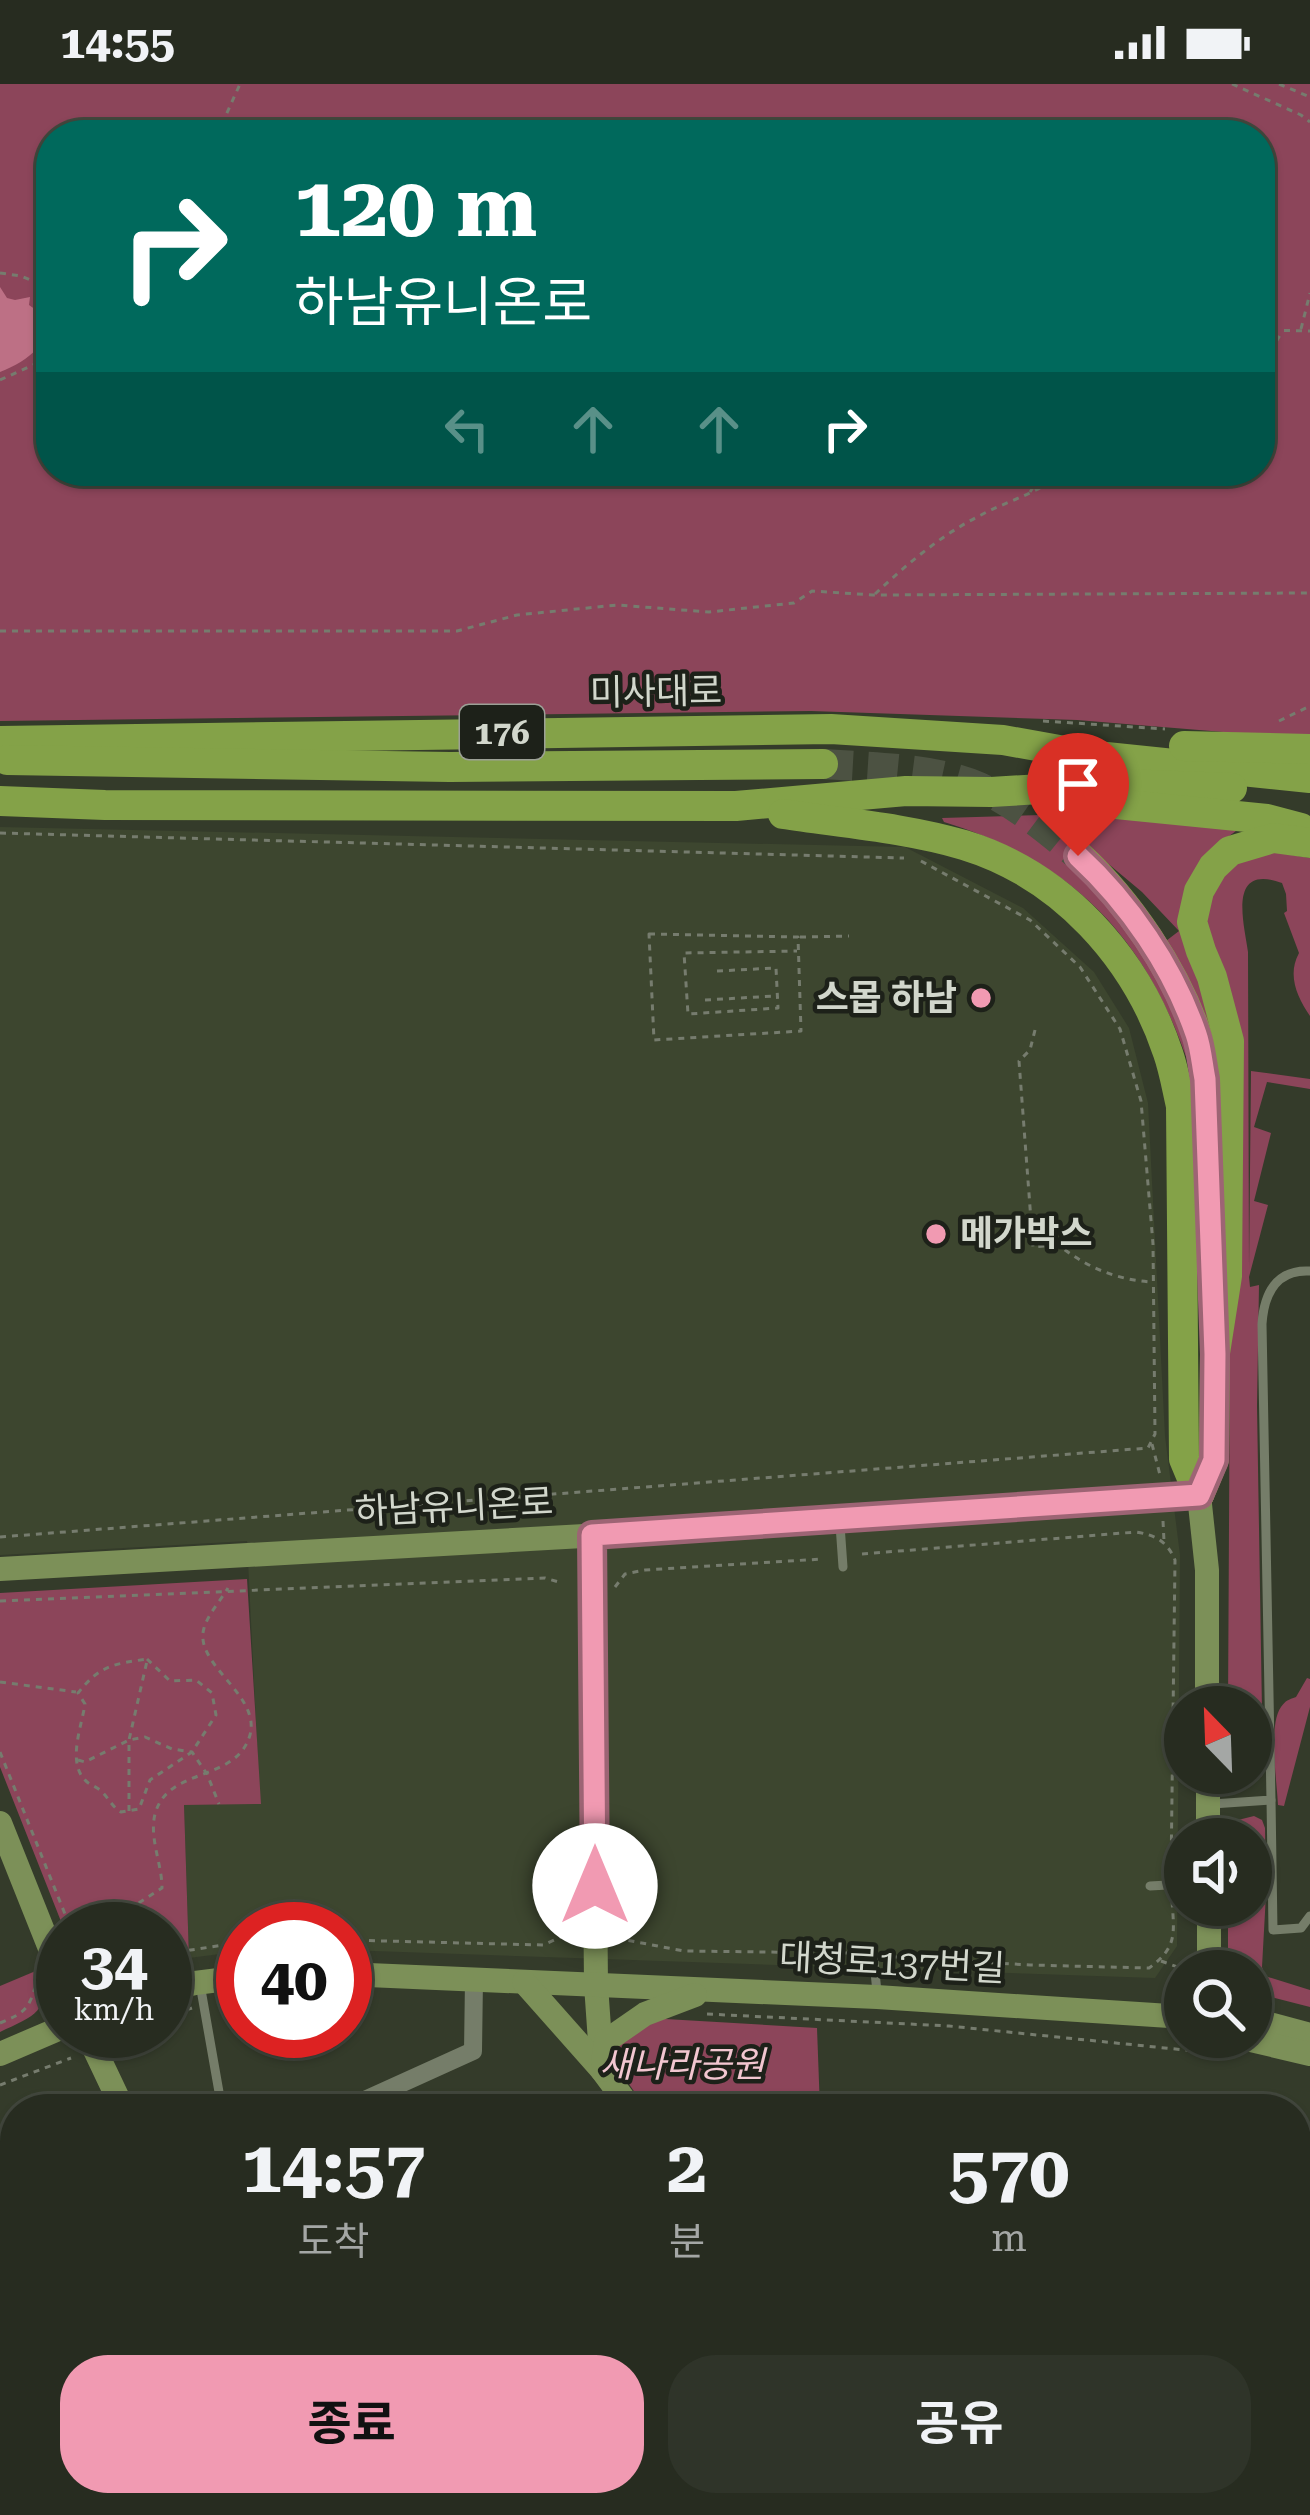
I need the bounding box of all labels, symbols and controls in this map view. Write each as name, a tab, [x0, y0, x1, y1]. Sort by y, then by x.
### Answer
text: 14:55	[60, 16, 175, 69]
text: 120 m	[294, 158, 537, 256]
icon: right	[96, 168, 252, 324]
text: 하남유니온로	[294, 271, 592, 334]
icon: left	[434, 396, 500, 462]
icon: ahead	[560, 396, 626, 462]
icon: ahead	[686, 396, 752, 462]
icon: right	[812, 396, 878, 462]
street label: 미사대로	[589, 670, 723, 714]
road number: 176	[460, 705, 544, 759]
pin	[1027, 733, 1129, 856]
icon: arrive	[1045, 751, 1111, 817]
place label: 스몹 하남	[815, 977, 957, 1019]
marker: 스몹 하남	[968, 985, 994, 1011]
place label: 메가박스	[960, 1213, 1092, 1255]
marker: 메가박스	[923, 1221, 949, 1247]
street label: 하남유니온로	[354, 1481, 554, 1533]
north arrow	[1164, 1686, 1272, 1794]
map controls	[1164, 1686, 1272, 2058]
button: sound	[1164, 1818, 1272, 1926]
position arrow	[532, 1823, 658, 1949]
speed limit sign: 40	[216, 1902, 372, 2058]
text: 34	[80, 1929, 148, 2000]
street label: 대청로137번길	[778, 1936, 1006, 1990]
button: search	[1164, 1950, 1272, 2058]
text: km/h	[74, 1992, 154, 2027]
park label: 새나라공원	[599, 2044, 768, 2086]
text: 14:57	[241, 2125, 425, 2210]
text: 2	[667, 2125, 707, 2210]
text: 570	[949, 2130, 1070, 2215]
text: m	[991, 2215, 1027, 2261]
text: 도착	[298, 2219, 369, 2265]
text: 분	[669, 2219, 705, 2265]
button: 종료	[60, 2355, 644, 2493]
button: 공유	[668, 2355, 1251, 2493]

